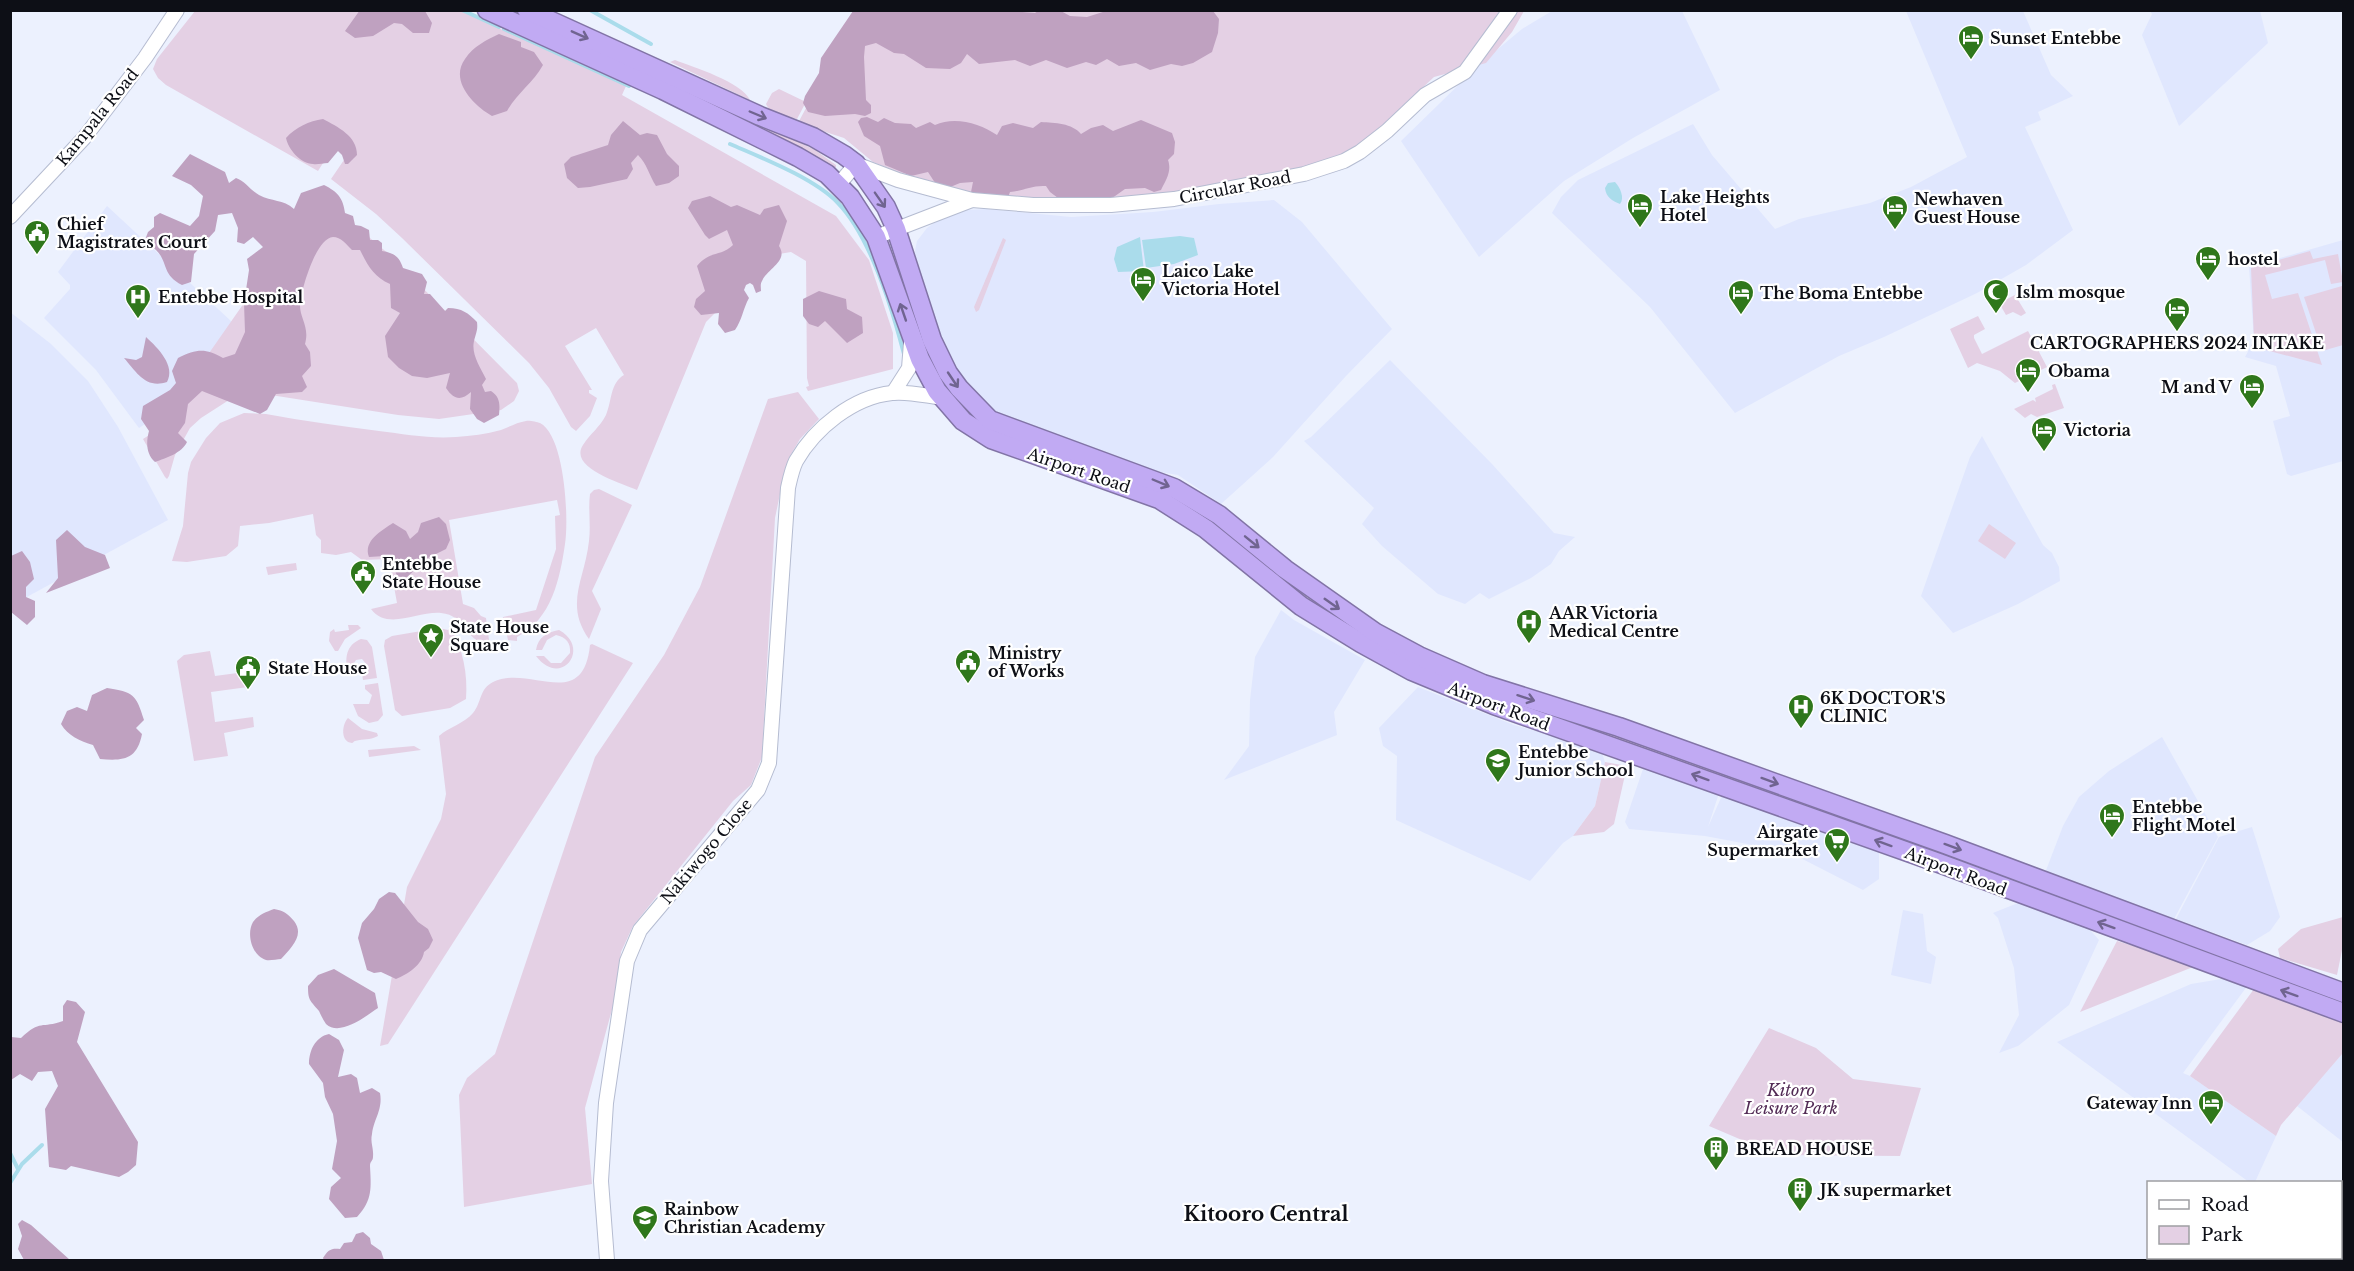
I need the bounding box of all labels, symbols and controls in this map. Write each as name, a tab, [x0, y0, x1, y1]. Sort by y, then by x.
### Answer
hotel icon: Sunset Entebbe	[1956, 23, 1986, 61]
place label: Sunset Entebbe	[1990, 28, 2121, 48]
one-way arrow	[571, 30, 589, 41]
street label: Kampala Road	[52, 64, 142, 170]
one-way arrow	[748, 109, 766, 121]
street label: Circular Road	[1177, 166, 1293, 208]
place label: Lake Heights Hotel	[1660, 187, 1770, 225]
place label: Newhaven Guest House	[1914, 189, 2020, 227]
one-way arrow	[874, 191, 887, 207]
hotel icon: Lake Heights Hotel	[1625, 191, 1655, 229]
hotel icon: Newhaven Guest House	[1880, 193, 1910, 231]
place label: Chief Magistrates Court	[57, 214, 208, 252]
public building icon: Chief Magistrates Court	[22, 218, 52, 256]
hotel icon: hostel	[2193, 244, 2223, 282]
place label: hostel	[2228, 249, 2279, 269]
place label: Laico Lake Victoria Hotel	[1161, 261, 1280, 299]
hotel icon: Laico Lake Victoria Hotel	[1128, 265, 1158, 303]
mosque icon: Islm mosque	[1981, 277, 2011, 315]
hotel icon: The Boma Entebbe	[1726, 278, 1756, 316]
hospital icon: Entebbe Hospital	[123, 282, 153, 320]
place label: Islm mosque	[2016, 282, 2125, 302]
place label: The Boma Entebbe	[1760, 283, 1923, 303]
place label: Entebbe Hospital	[158, 287, 304, 307]
hotel icon: CARTOGRAPHERS 2024 INTAKE	[2162, 295, 2192, 333]
one-way arrow	[896, 303, 907, 322]
place label: CARTOGRAPHERS 2024 INTAKE	[2030, 333, 2324, 353]
hotel icon: Obama	[2013, 356, 2043, 394]
place label: Obama	[2048, 361, 2110, 381]
one-way arrow	[947, 371, 959, 387]
hotel icon: M and V	[2237, 372, 2267, 410]
place label: M and V	[2161, 377, 2233, 397]
hotel icon: Victoria	[2029, 415, 2059, 453]
place label: Victoria	[2063, 420, 2131, 440]
street label: Airport Road	[1024, 443, 1133, 497]
one-way arrow	[1152, 478, 1170, 489]
one-way arrow	[1244, 536, 1260, 549]
place label: Entebbe State House	[382, 554, 481, 592]
public building icon: Entebbe State House	[348, 558, 378, 596]
one-way arrow	[1324, 598, 1340, 610]
place label: AAR Victoria Medical Centre	[1548, 603, 1679, 641]
hospital icon: AAR Victoria Medical Centre	[1514, 607, 1544, 645]
place label: State House Square	[450, 617, 549, 655]
place icon: State House Square	[416, 621, 446, 659]
place label: Ministry of Works	[988, 643, 1064, 681]
public building icon: Ministry of Works	[953, 647, 983, 685]
public building icon: State House	[233, 653, 263, 691]
place label: State House	[268, 658, 367, 678]
street label: Airport Road	[1444, 677, 1553, 735]
place label: 6K DOCTOR'S CLINIC	[1820, 688, 1946, 726]
hospital icon: 6K DOCTOR'S CLINIC	[1786, 692, 1816, 730]
one-way arrow	[1516, 693, 1535, 704]
place label: Entebbe Junior School	[1515, 742, 1634, 780]
school or university icon: Entebbe Junior School	[1483, 746, 1513, 784]
one-way arrow	[1691, 771, 1710, 782]
one-way arrow	[1760, 777, 1779, 788]
street label: Nakiwogo Close	[656, 794, 756, 908]
place label: Entebbe Flight Motel	[2132, 797, 2236, 835]
hotel icon: Entebbe Flight Motel	[2097, 801, 2127, 839]
place label: Airgate Supermarket	[1707, 822, 1819, 860]
supermarket icon: Airgate Supermarket	[1822, 826, 1852, 864]
one-way arrow	[1874, 837, 1893, 848]
street label: Airport Road	[1901, 842, 2010, 900]
one-way arrow	[1944, 842, 1962, 853]
one-way arrow	[2097, 919, 2115, 930]
one-way arrow	[2280, 986, 2298, 997]
park label: Kitoro Leisure Park	[1743, 1080, 1838, 1118]
hotel icon: Gateway Inn	[2196, 1088, 2226, 1126]
place label: Gateway Inn	[2086, 1093, 2192, 1113]
building icon: BREAD HOUSE	[1701, 1134, 1731, 1172]
place label: BREAD HOUSE	[1736, 1139, 1873, 1159]
building icon: JK supermarket	[1785, 1175, 1815, 1213]
place label: JK supermarket	[1817, 1180, 1952, 1200]
legend	[2147, 1181, 2342, 1259]
text: Road	[2201, 1194, 2249, 1216]
place label: Rainbow Christian Academy	[664, 1199, 826, 1237]
district label: Kitooro Central	[1184, 1202, 1348, 1226]
school or university icon: Rainbow Christian Academy	[630, 1203, 660, 1241]
text: Park	[2201, 1224, 2243, 1246]

